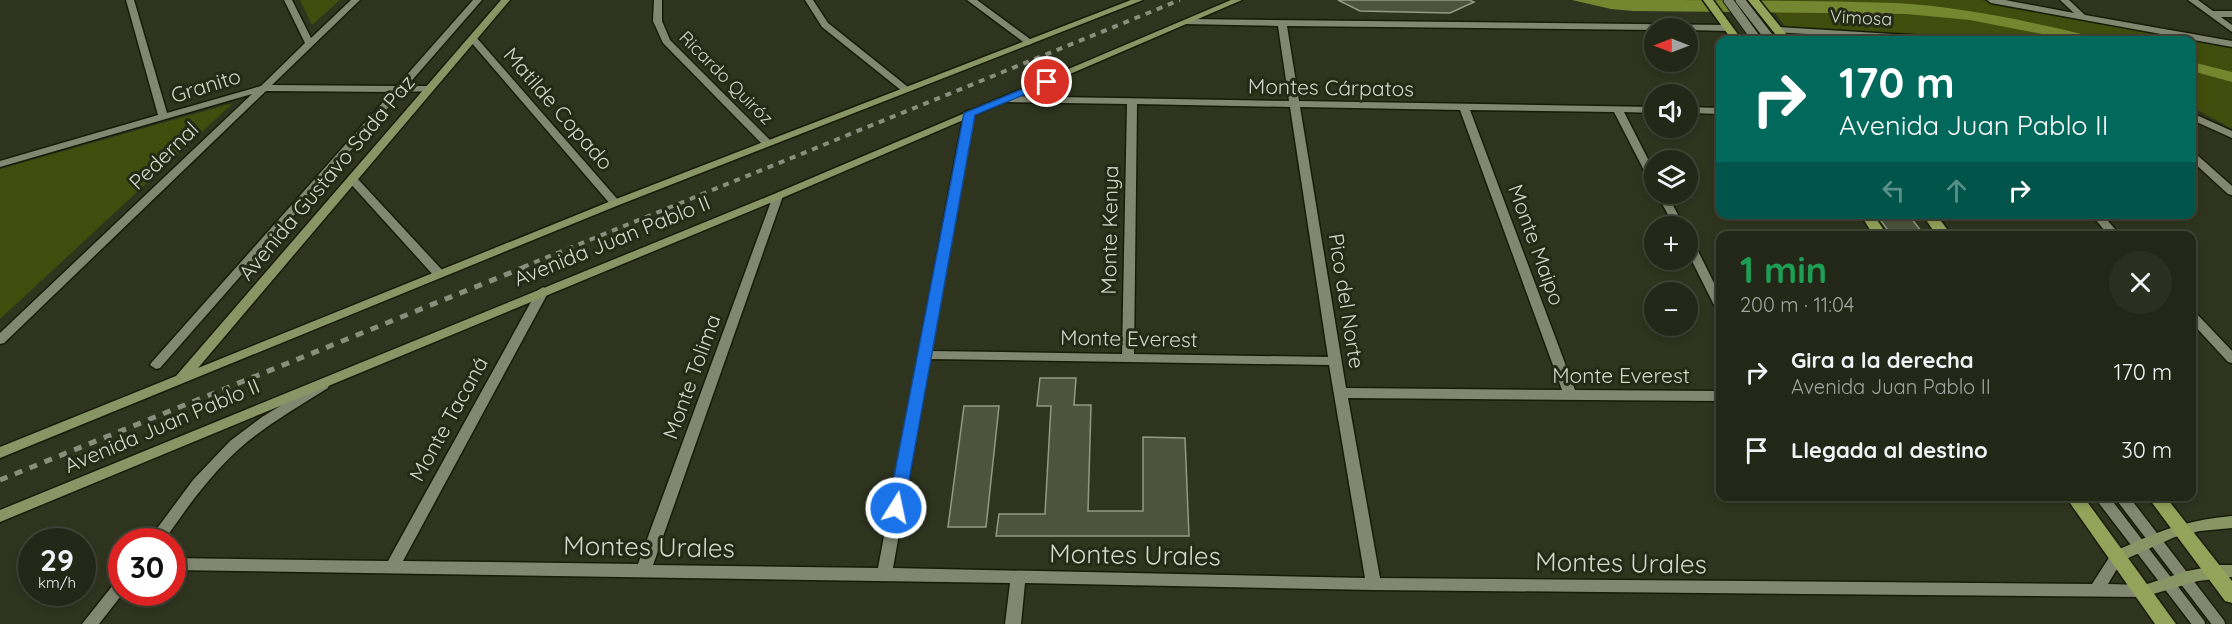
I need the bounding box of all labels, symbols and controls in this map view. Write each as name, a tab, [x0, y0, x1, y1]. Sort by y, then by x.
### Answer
street label: Vimosa	[1829, 4, 1893, 31]
north arrow	[1644, 18, 1698, 72]
map controls	[1644, 18, 1698, 336]
street label: Ricardo Quiróz	[674, 26, 778, 130]
street label: Matilde Copado	[498, 42, 619, 175]
pin	[1021, 56, 1072, 107]
text: 170 m	[1839, 56, 1955, 109]
icon: right	[1740, 60, 1818, 138]
street label: Granito	[168, 62, 244, 108]
icon: arrive	[1030, 65, 1063, 98]
street label: Avenida Gustavo Sada Paz	[233, 69, 420, 285]
street label: Montes Cárpatos	[1248, 73, 1414, 101]
button: sound	[1644, 84, 1698, 138]
text: Avenida Juan Pablo II	[1839, 108, 2109, 142]
street label: Pedernal	[123, 116, 203, 195]
button: layers	[1644, 150, 1698, 204]
street label: Monte Kenya	[1095, 165, 1123, 295]
icon: left	[1877, 174, 1910, 207]
icon: ahead	[1940, 174, 1973, 207]
icon: right	[2003, 174, 2036, 207]
street label: Monte Maipo	[1503, 181, 1571, 309]
street label: Avenida Juan Pablo II	[510, 189, 714, 291]
button: +	[1644, 216, 1698, 270]
street label: Pico del Norte	[1323, 231, 1370, 370]
text: 1 min	[1740, 247, 1827, 292]
button: close	[2109, 251, 2172, 314]
button: −	[1644, 282, 1698, 336]
text: 200 m · 11:04	[1740, 292, 1854, 317]
street label: Monte Tolima	[656, 311, 726, 443]
street label: Monte Everest	[1060, 324, 1198, 352]
text: Gira a la derecha	[1791, 346, 1974, 374]
street label: Monte Tacaná	[403, 352, 493, 485]
icon: right	[1740, 356, 1773, 389]
text: 170 m	[2113, 358, 2172, 386]
street label: Monte Everest	[1552, 362, 1690, 388]
street label: Avenida Juan Pablo II	[60, 372, 263, 478]
text: Avenida Juan Pablo II	[1791, 374, 1991, 399]
icon: arrive	[1740, 434, 1773, 467]
text: Llegada al destino	[1791, 436, 1988, 464]
text: 30 m	[2121, 436, 2172, 464]
position arrow	[864, 476, 928, 540]
speed limit sign: 30	[108, 528, 186, 606]
street label: Montes Urales	[563, 529, 735, 564]
street label: Montes Urales	[1049, 537, 1221, 572]
text: 29	[40, 541, 74, 579]
street label: Montes Urales	[1535, 545, 1707, 580]
text: km/h	[38, 573, 76, 592]

